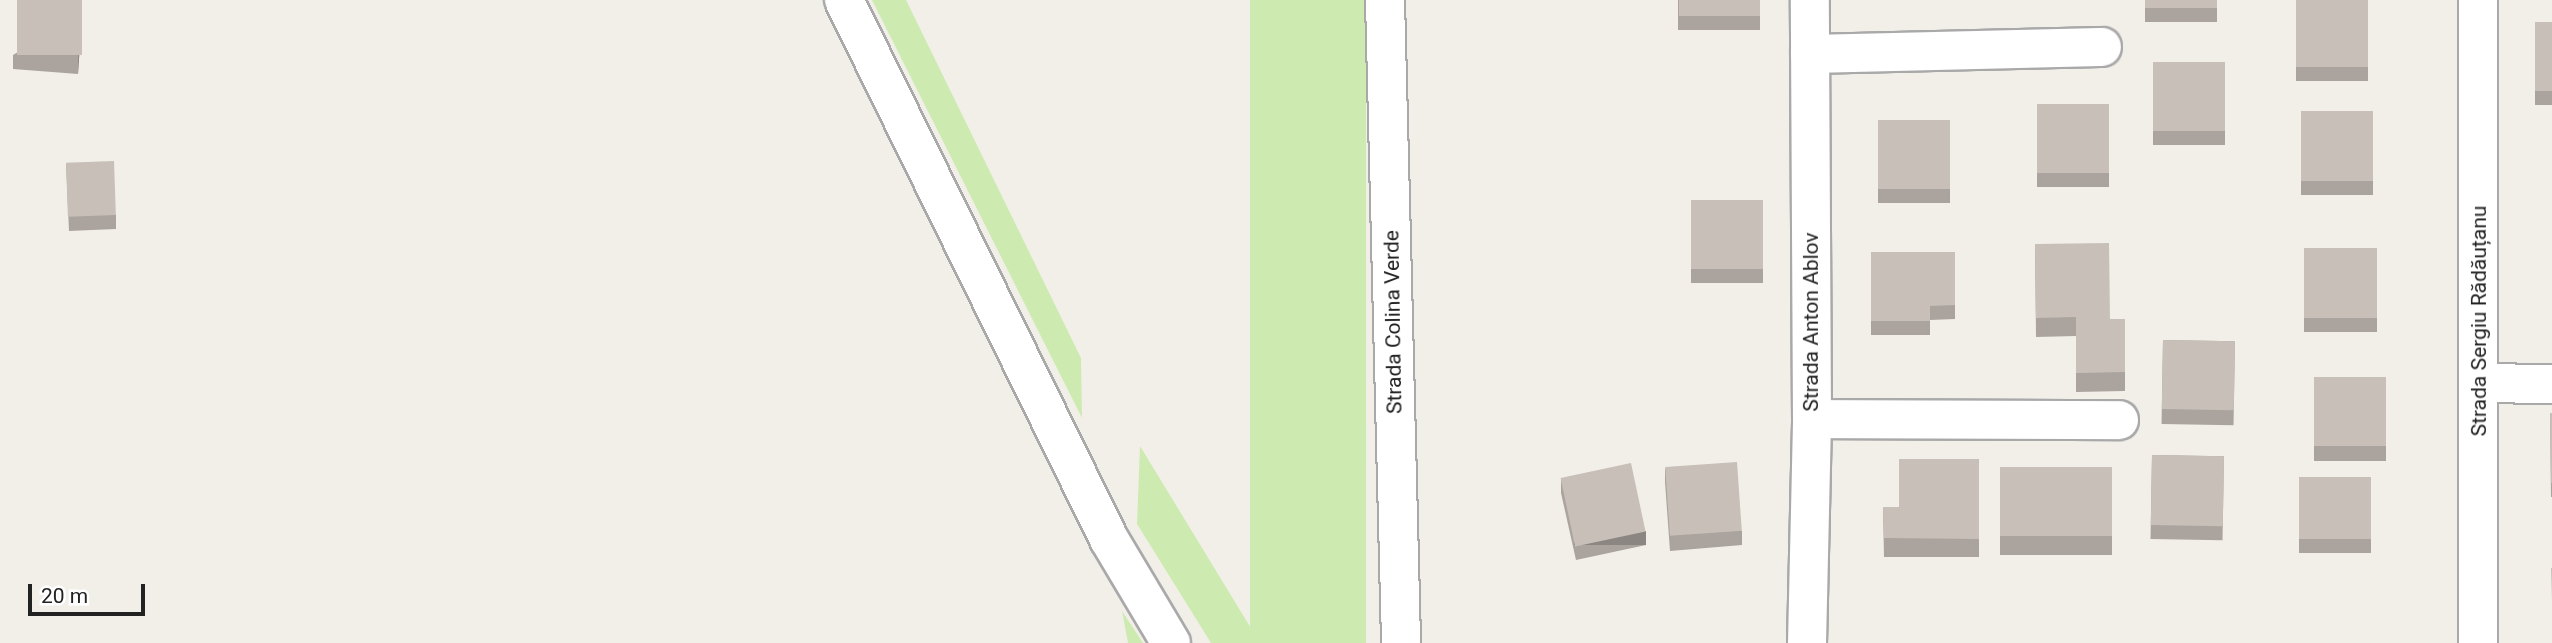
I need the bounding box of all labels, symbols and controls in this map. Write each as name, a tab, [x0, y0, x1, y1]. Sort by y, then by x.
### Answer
street label: Strada Sergiu Rădăuțanu	[2466, 206, 2492, 436]
street label: Strada Colina Verde	[1379, 230, 1407, 414]
street label: Strada Anton Ablov	[1798, 232, 1824, 412]
scale bar	[32, 570, 149, 614]
text: 20 m	[41, 584, 88, 608]

